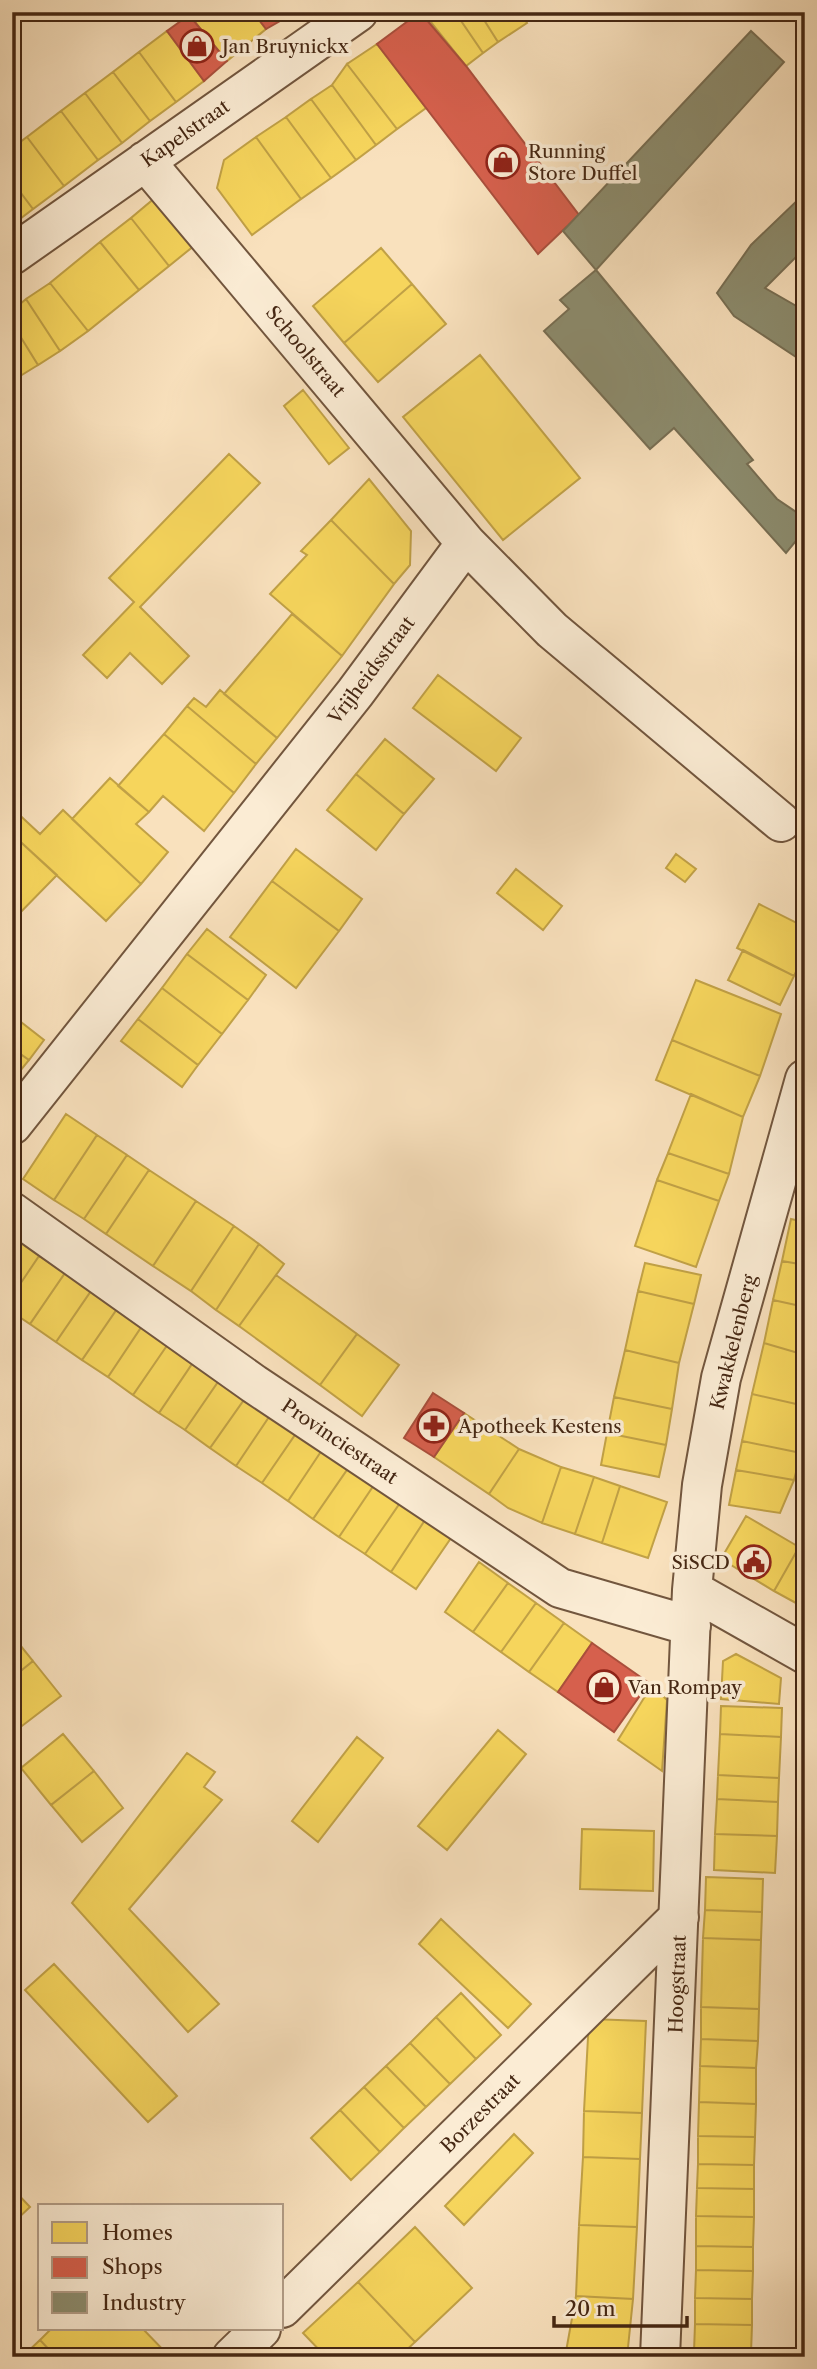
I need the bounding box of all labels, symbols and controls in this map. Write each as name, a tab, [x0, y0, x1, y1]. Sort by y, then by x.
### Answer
shop icon: Jan Bruynickx	[178, 27, 216, 65]
place label: Jan Bruynickx	[219, 35, 349, 58]
street label: Kapelstraat	[137, 94, 234, 172]
place label: Running Store Duffel	[528, 140, 638, 185]
shop icon: Running Store Duffel	[484, 143, 522, 181]
street label: Schoolstraat	[261, 301, 351, 402]
street label: Vrijheidsstraat	[323, 612, 420, 730]
street label: Kwakkelenberg	[706, 1271, 762, 1412]
street label: Provinciestraat	[277, 1394, 402, 1489]
pharmacy icon: Apotheek Kestens	[415, 1407, 453, 1445]
place label: Apotheek Kestens	[457, 1415, 622, 1438]
public building icon: SiSCD	[735, 1543, 773, 1581]
place label: SiSCD	[671, 1551, 730, 1574]
shop icon: Van Rompay	[585, 1668, 623, 1706]
place label: Van Rompay	[627, 1676, 742, 1699]
street label: Hoogstraat	[664, 1934, 691, 2034]
street label: Borzestraat	[436, 2069, 525, 2158]
legend	[38, 2204, 284, 2330]
text: Homes	[102, 2220, 173, 2245]
text: Shops	[102, 2254, 163, 2279]
scale bar	[554, 2285, 688, 2329]
text: Industry	[102, 2290, 186, 2315]
text: 20 m	[565, 2296, 616, 2321]

